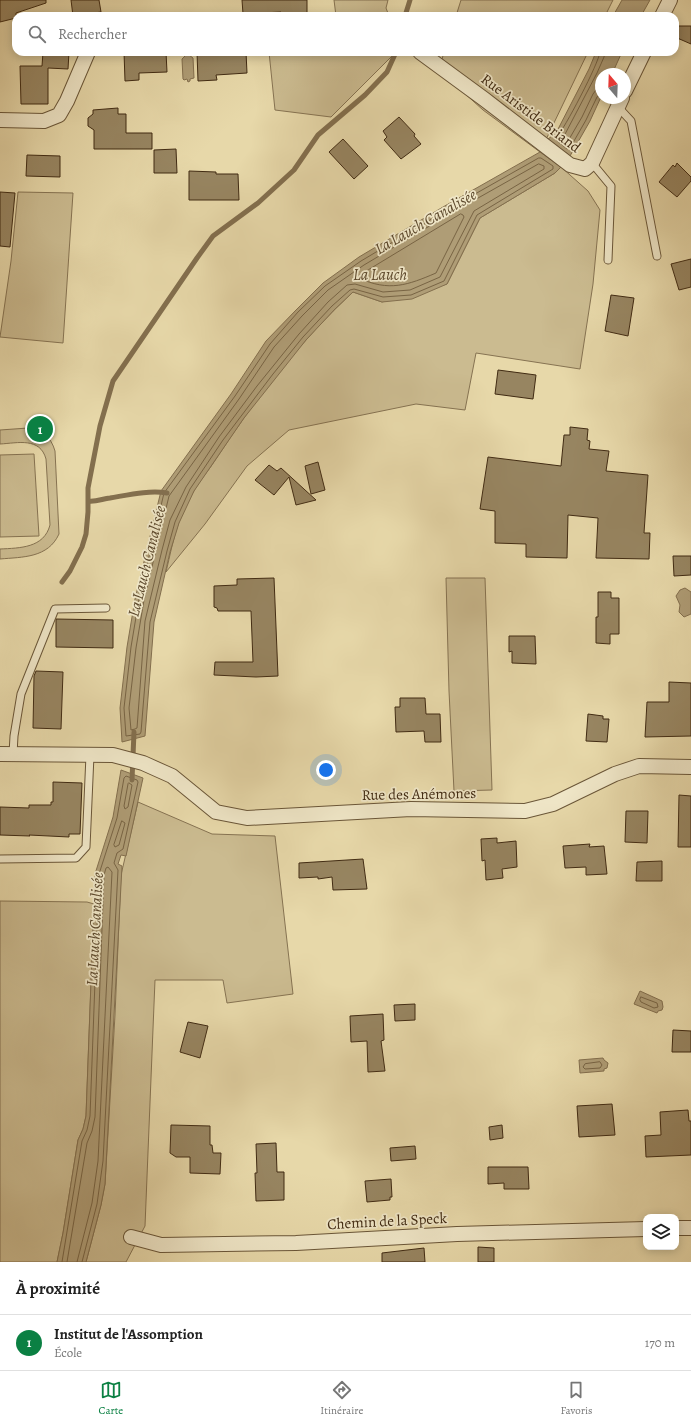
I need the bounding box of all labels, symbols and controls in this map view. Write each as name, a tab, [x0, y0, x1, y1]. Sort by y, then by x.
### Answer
search box	[12, 12, 679, 56]
icon: search	[26, 23, 48, 45]
text: Rechercher	[58, 24, 127, 44]
north arrow	[595, 68, 631, 104]
street label: Rue Aristide Briand	[477, 69, 586, 158]
water label: La Lauch Canalisée	[371, 184, 481, 260]
water label: La Lauch	[353, 264, 407, 286]
pin: 1	[27, 414, 53, 444]
water label: La Lauch Canalisée	[123, 503, 171, 619]
your location	[316, 760, 336, 780]
street label: Rue des Anémones	[362, 783, 476, 805]
water label: La Lauch Canalisée	[81, 871, 109, 987]
street label: Chemin de la Speck	[327, 1208, 448, 1234]
map controls	[643, 1214, 679, 1250]
button: layers	[643, 1214, 679, 1250]
text: À proximité	[16, 1277, 100, 1300]
text: Institut de l'Assomption	[54, 1324, 203, 1344]
text: 1	[27, 1334, 31, 1351]
text: 170 m	[645, 1334, 675, 1351]
text: École	[54, 1344, 82, 1361]
tab: Carte	[99, 1379, 123, 1418]
tab: Itinéraire	[320, 1379, 363, 1418]
tab: Favoris	[560, 1379, 592, 1418]

